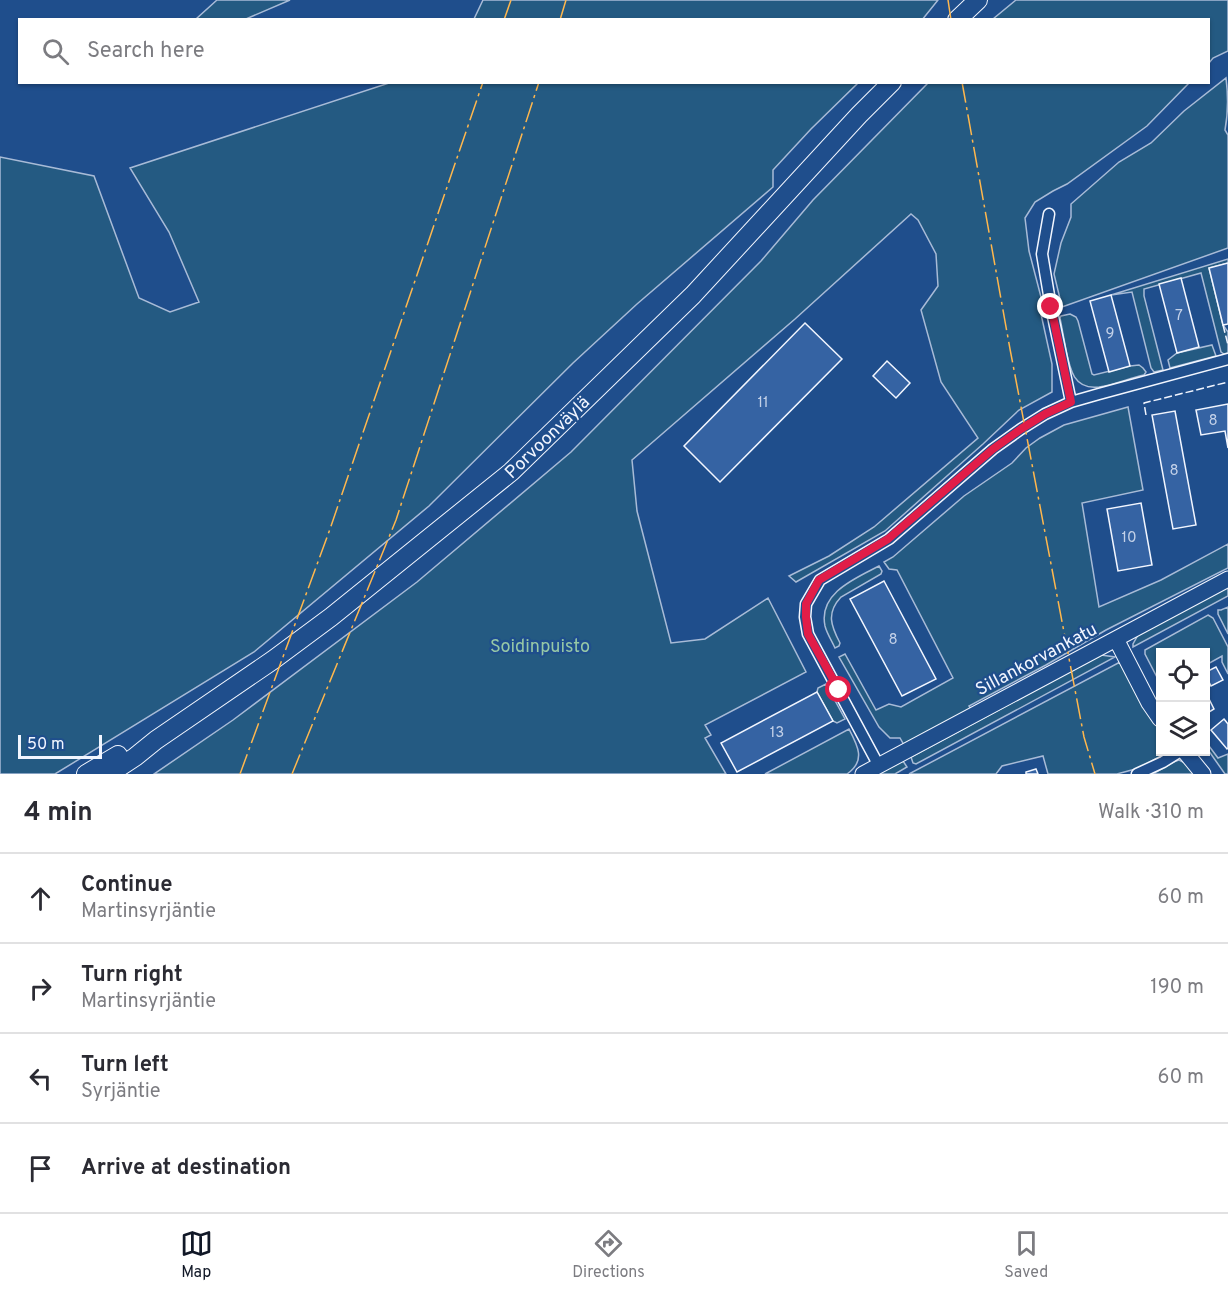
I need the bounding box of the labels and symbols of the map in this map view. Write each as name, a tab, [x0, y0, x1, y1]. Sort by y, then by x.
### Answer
route end	[1037, 293, 1063, 319]
house number: 7	[1175, 307, 1183, 326]
house number: 9	[1106, 325, 1114, 344]
street label: Porvoonväylä	[501, 392, 595, 484]
house number: 11	[757, 394, 769, 413]
house number: 8	[1208, 412, 1218, 431]
house number: 8	[1169, 462, 1179, 481]
house number: 10	[1121, 529, 1137, 548]
street label: Sillankorvankatu	[972, 619, 1101, 702]
house number: 8	[888, 631, 898, 650]
park label: Soidinpuisto	[490, 636, 590, 659]
route start	[825, 676, 851, 702]
house number: 13	[770, 724, 784, 743]
scale bar	[18, 732, 102, 760]

